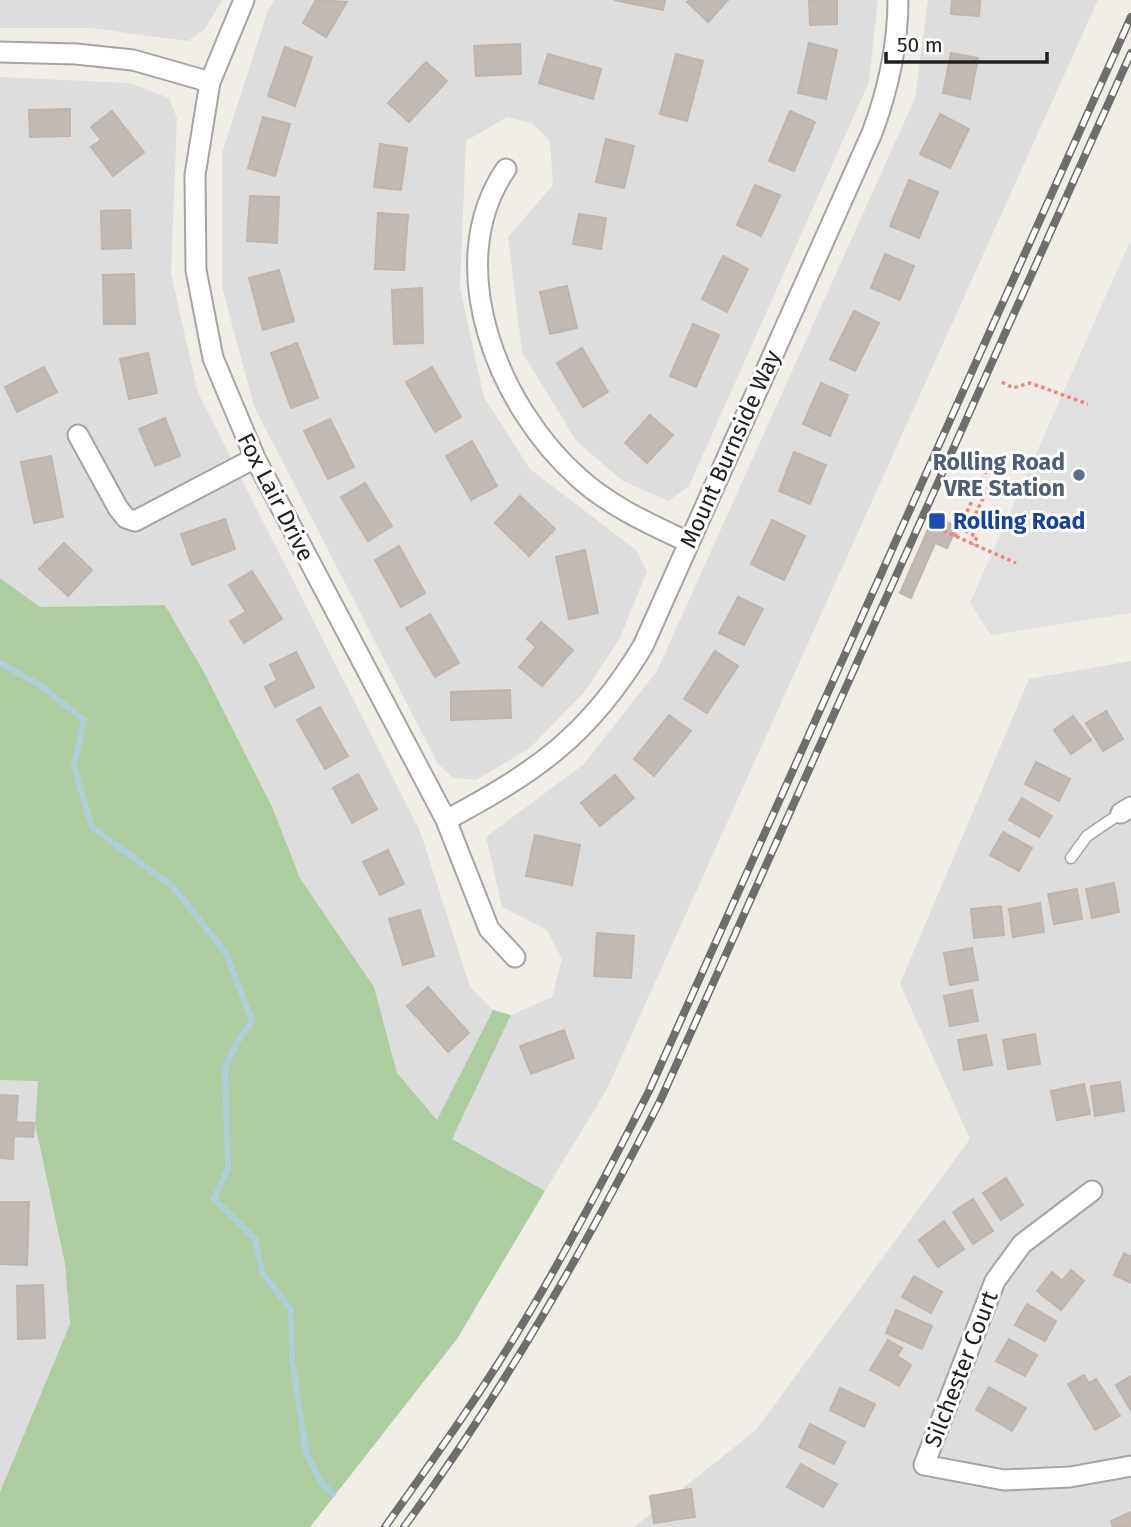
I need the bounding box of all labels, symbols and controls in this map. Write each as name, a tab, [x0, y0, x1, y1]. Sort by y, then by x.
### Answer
scale bar	[886, 21, 1047, 65]
text: 50 m	[897, 32, 943, 58]
street label: Mount Burnside Way	[674, 345, 787, 552]
street label: Fox Lair Drive	[232, 428, 320, 566]
place label: Rolling Road VRE Station	[933, 448, 1065, 502]
marker: Rolling Road VRE Station	[1071, 467, 1087, 483]
place label: Rolling Road	[953, 507, 1085, 535]
marker: Rolling Road	[927, 511, 947, 531]
street label: Silchester Court	[918, 1286, 1004, 1451]

